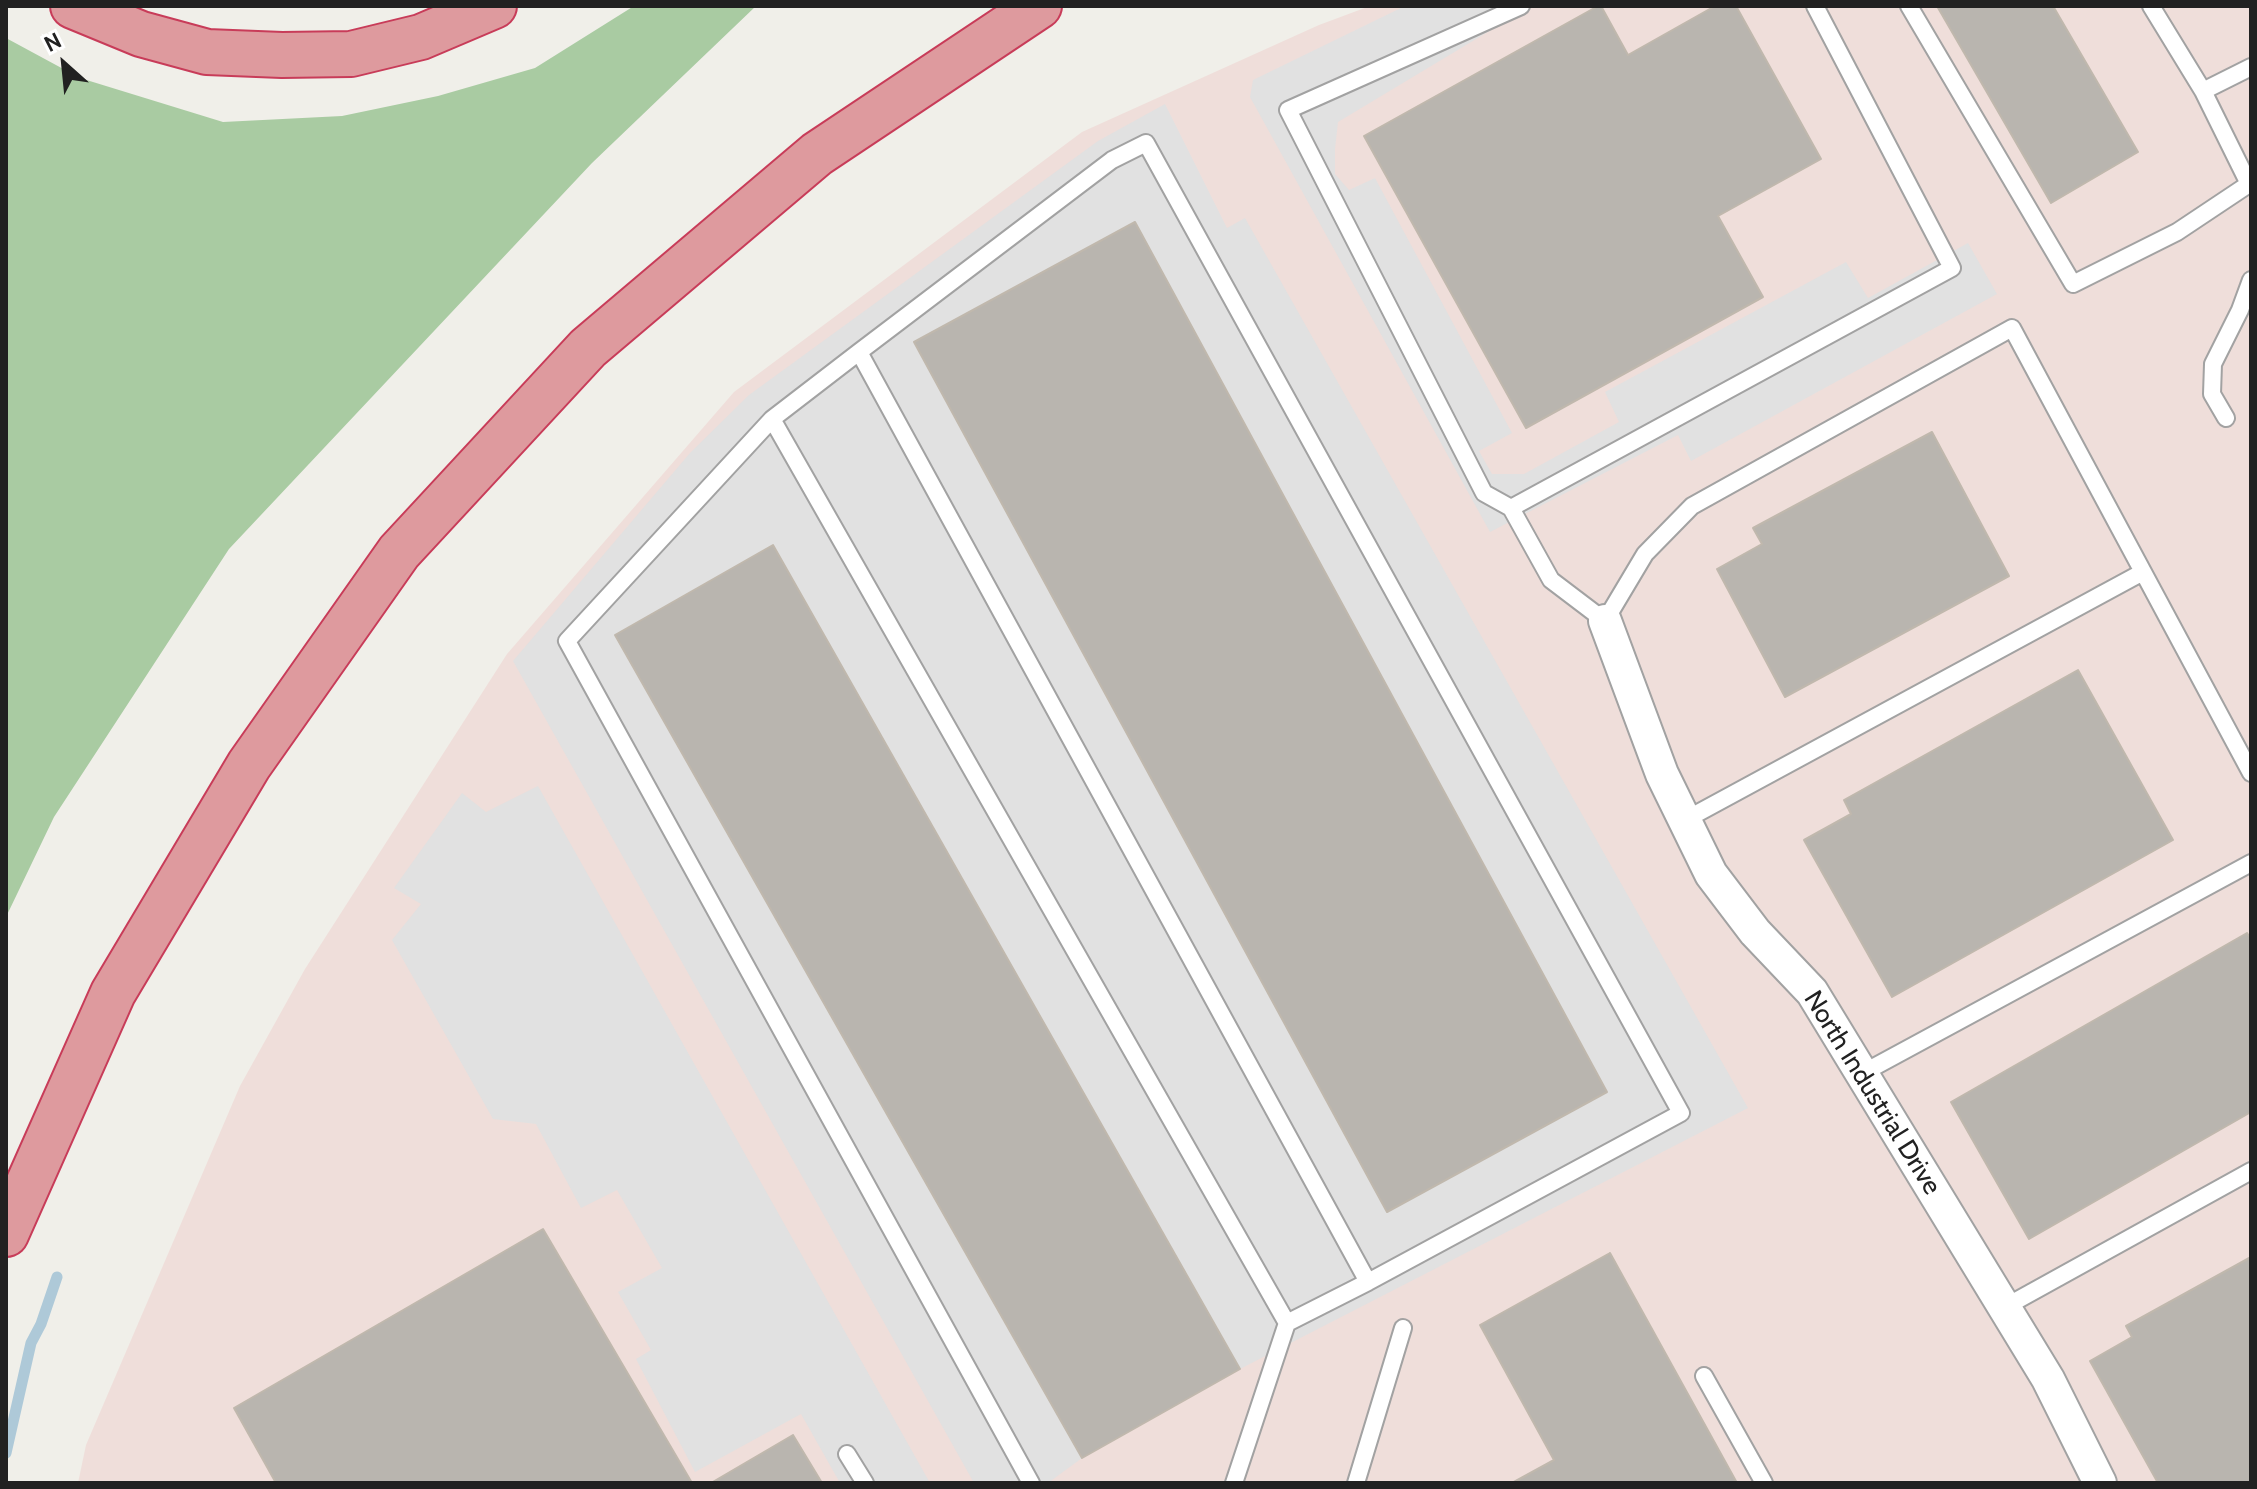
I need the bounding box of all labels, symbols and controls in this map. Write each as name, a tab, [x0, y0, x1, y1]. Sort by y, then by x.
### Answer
north arrow	[24, 24, 104, 104]
text: N	[40, 27, 66, 58]
street label: North Industrial Drive	[1797, 985, 1947, 1201]

